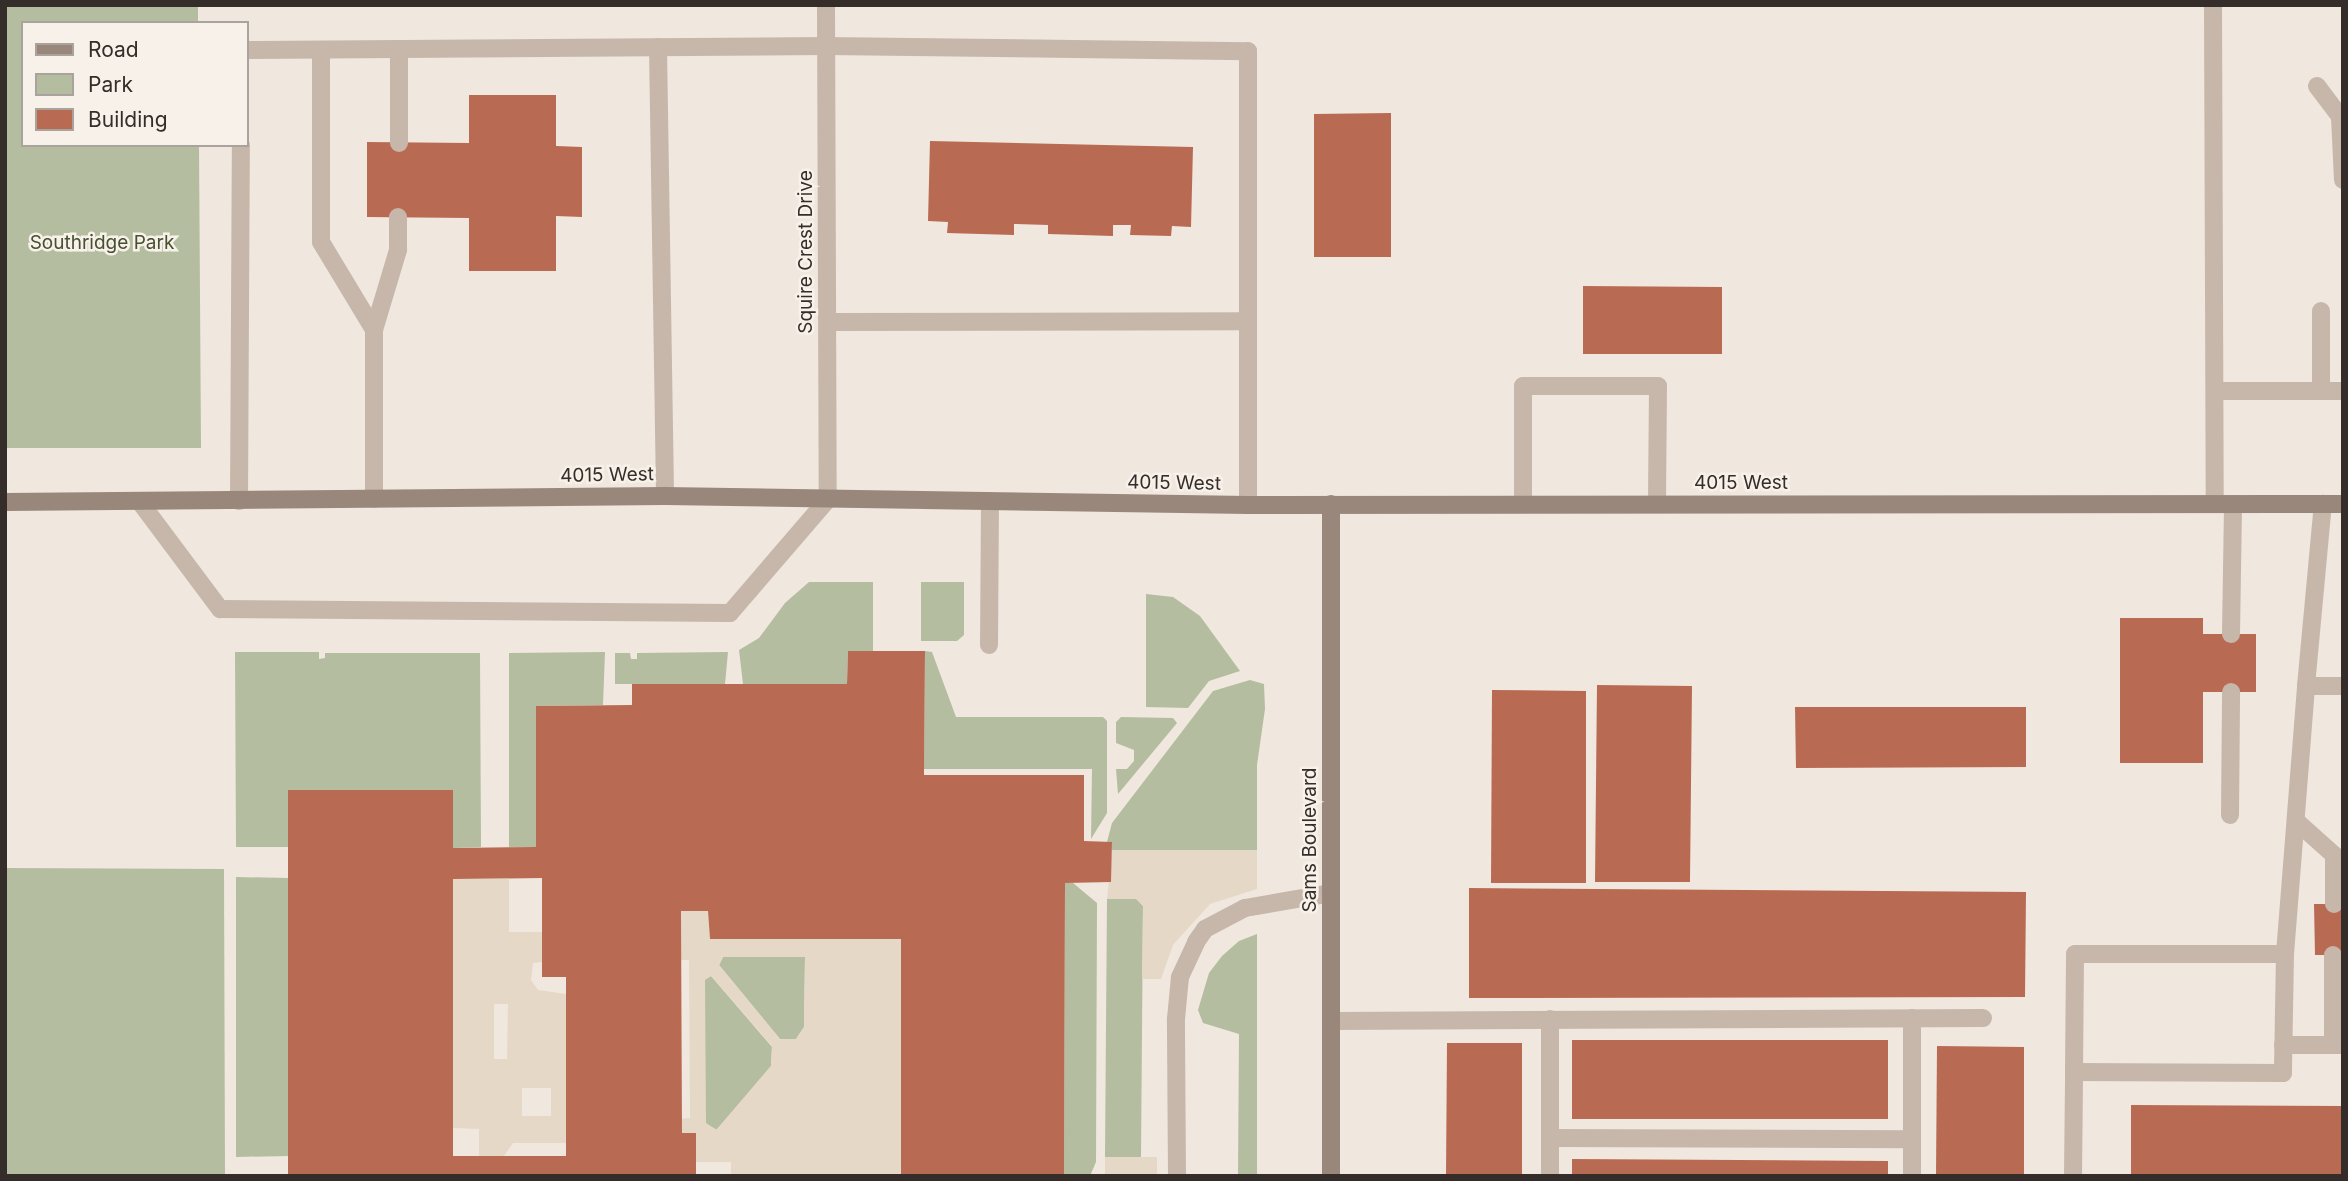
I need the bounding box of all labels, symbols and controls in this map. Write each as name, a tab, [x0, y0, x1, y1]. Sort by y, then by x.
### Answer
legend	[21, 21, 248, 147]
text: Road	[88, 37, 139, 62]
text: Park	[88, 72, 133, 97]
text: Building	[88, 107, 168, 132]
street label: Squire Crest Drive	[795, 170, 817, 334]
park label: Southridge Park	[30, 232, 174, 254]
street label: 4015 West	[560, 463, 654, 487]
street label: 4015 West	[1127, 471, 1221, 495]
street label: 4015 West	[1694, 472, 1788, 494]
street label: Sams Boulevard	[1299, 768, 1321, 912]

